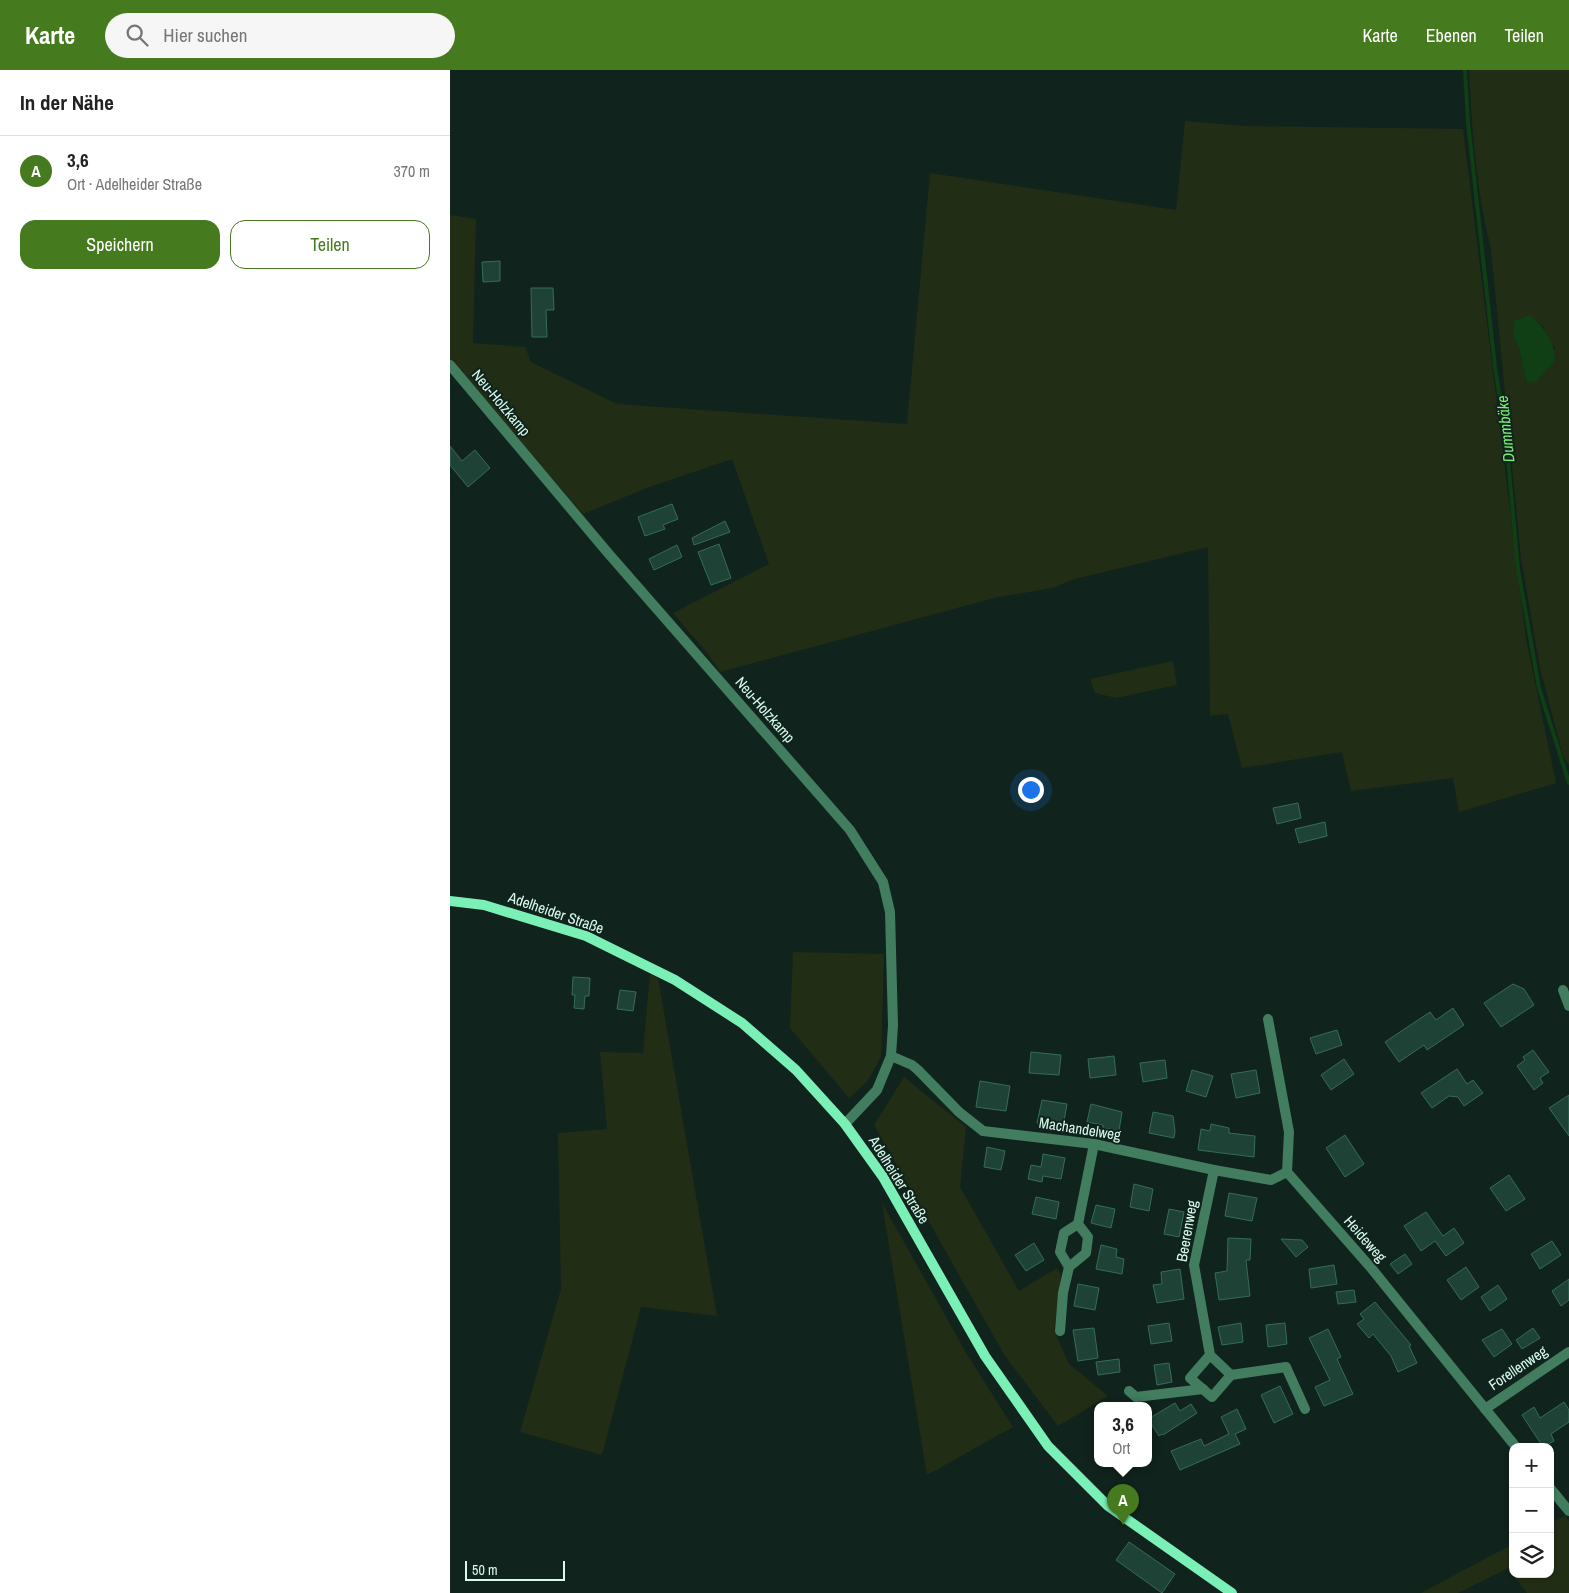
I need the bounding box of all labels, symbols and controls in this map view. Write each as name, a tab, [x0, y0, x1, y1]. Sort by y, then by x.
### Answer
search box	[105, 13, 455, 58]
text: Karte	[25, 19, 75, 51]
icon: search	[123, 21, 151, 49]
text: Hier suchen	[163, 22, 247, 48]
text: Karte	[1362, 23, 1398, 48]
text: Ebenen	[1426, 23, 1477, 48]
text: Teilen	[1505, 23, 1544, 48]
text: In der Nähe	[20, 88, 114, 117]
text: 3,6	[67, 147, 89, 173]
text: A	[31, 160, 41, 182]
text: 370 m	[394, 160, 430, 182]
text: Ort · Adelheider Straße	[67, 173, 202, 195]
button: Speichern	[20, 220, 220, 269]
button: Teilen	[230, 220, 430, 269]
street label: Neu-Holzkamp	[467, 365, 536, 441]
water label: Dummbäke	[1491, 394, 1519, 464]
street label: Neu-Holzkamp	[731, 672, 800, 747]
your location	[1018, 777, 1044, 803]
street label: Adelheider Straße	[505, 886, 607, 939]
street label: Machandelweg	[1038, 1112, 1123, 1145]
street label: Adelheider Straße	[864, 1131, 935, 1228]
street label: Beerenweg	[1171, 1198, 1202, 1263]
street label: Heideweg	[1339, 1211, 1392, 1267]
street label: Forellenweg	[1484, 1340, 1551, 1395]
popup	[1094, 1402, 1152, 1467]
text: 3,6	[1112, 1411, 1134, 1437]
text: Ort	[1112, 1437, 1130, 1459]
map controls	[1509, 1443, 1554, 1578]
button: +	[1509, 1443, 1554, 1488]
pin: A	[1107, 1484, 1139, 1525]
button: −	[1509, 1488, 1554, 1533]
button: layers	[1509, 1533, 1554, 1578]
scale bar	[465, 1558, 565, 1581]
text: 50 m	[472, 1561, 498, 1579]

